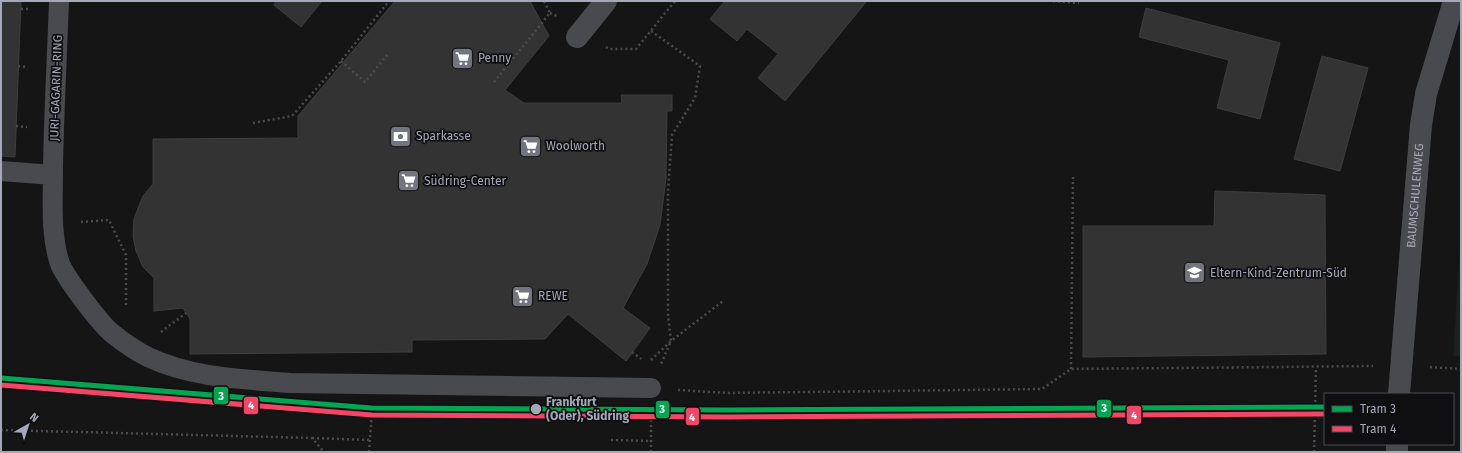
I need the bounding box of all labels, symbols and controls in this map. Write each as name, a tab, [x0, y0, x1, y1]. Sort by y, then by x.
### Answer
street label: JURI-GAGARIN-RING	[47, 35, 65, 141]
supermarket icon: Penny	[449, 45, 475, 71]
place label: Penny	[478, 51, 511, 65]
bank icon: Sparkasse	[387, 123, 413, 149]
place label: Sparkasse	[416, 129, 471, 143]
supermarket icon: Woolworth	[517, 133, 543, 159]
place label: Woolworth	[546, 139, 605, 153]
street label: BAUMSCHULENWEG	[1404, 143, 1426, 249]
supermarket icon: Südring-Center	[396, 168, 422, 194]
place label: Südring-Center	[424, 174, 506, 188]
school or university icon: Eltern-Kind-Zentrum-Süd	[1181, 260, 1207, 286]
place label: Eltern-Kind-Zentrum-Süd	[1210, 266, 1347, 280]
supermarket icon: REWE	[510, 283, 536, 309]
place label: REWE	[538, 289, 568, 303]
line badge: 3	[213, 386, 229, 405]
text: 3	[217, 390, 224, 403]
legend	[1324, 393, 1454, 445]
place label: Frankfurt (Oder), Südring	[546, 395, 630, 423]
line badge: 4	[243, 396, 259, 415]
text: 4	[248, 399, 254, 412]
line badge: 3	[1096, 399, 1112, 418]
line badge: 3	[655, 400, 670, 419]
marker: Frankfurt (Oder), Südring	[529, 402, 543, 416]
text: 3	[1100, 402, 1107, 415]
text: Tram 3	[1360, 402, 1396, 416]
text: 3	[658, 403, 665, 416]
north arrow	[8, 405, 48, 445]
line badge: 4	[1126, 405, 1142, 425]
line badge: 4	[685, 407, 700, 426]
text: 4	[1131, 409, 1137, 422]
text: N	[27, 410, 41, 425]
text: 4	[689, 411, 695, 424]
text: Tram 4	[1360, 422, 1397, 436]

